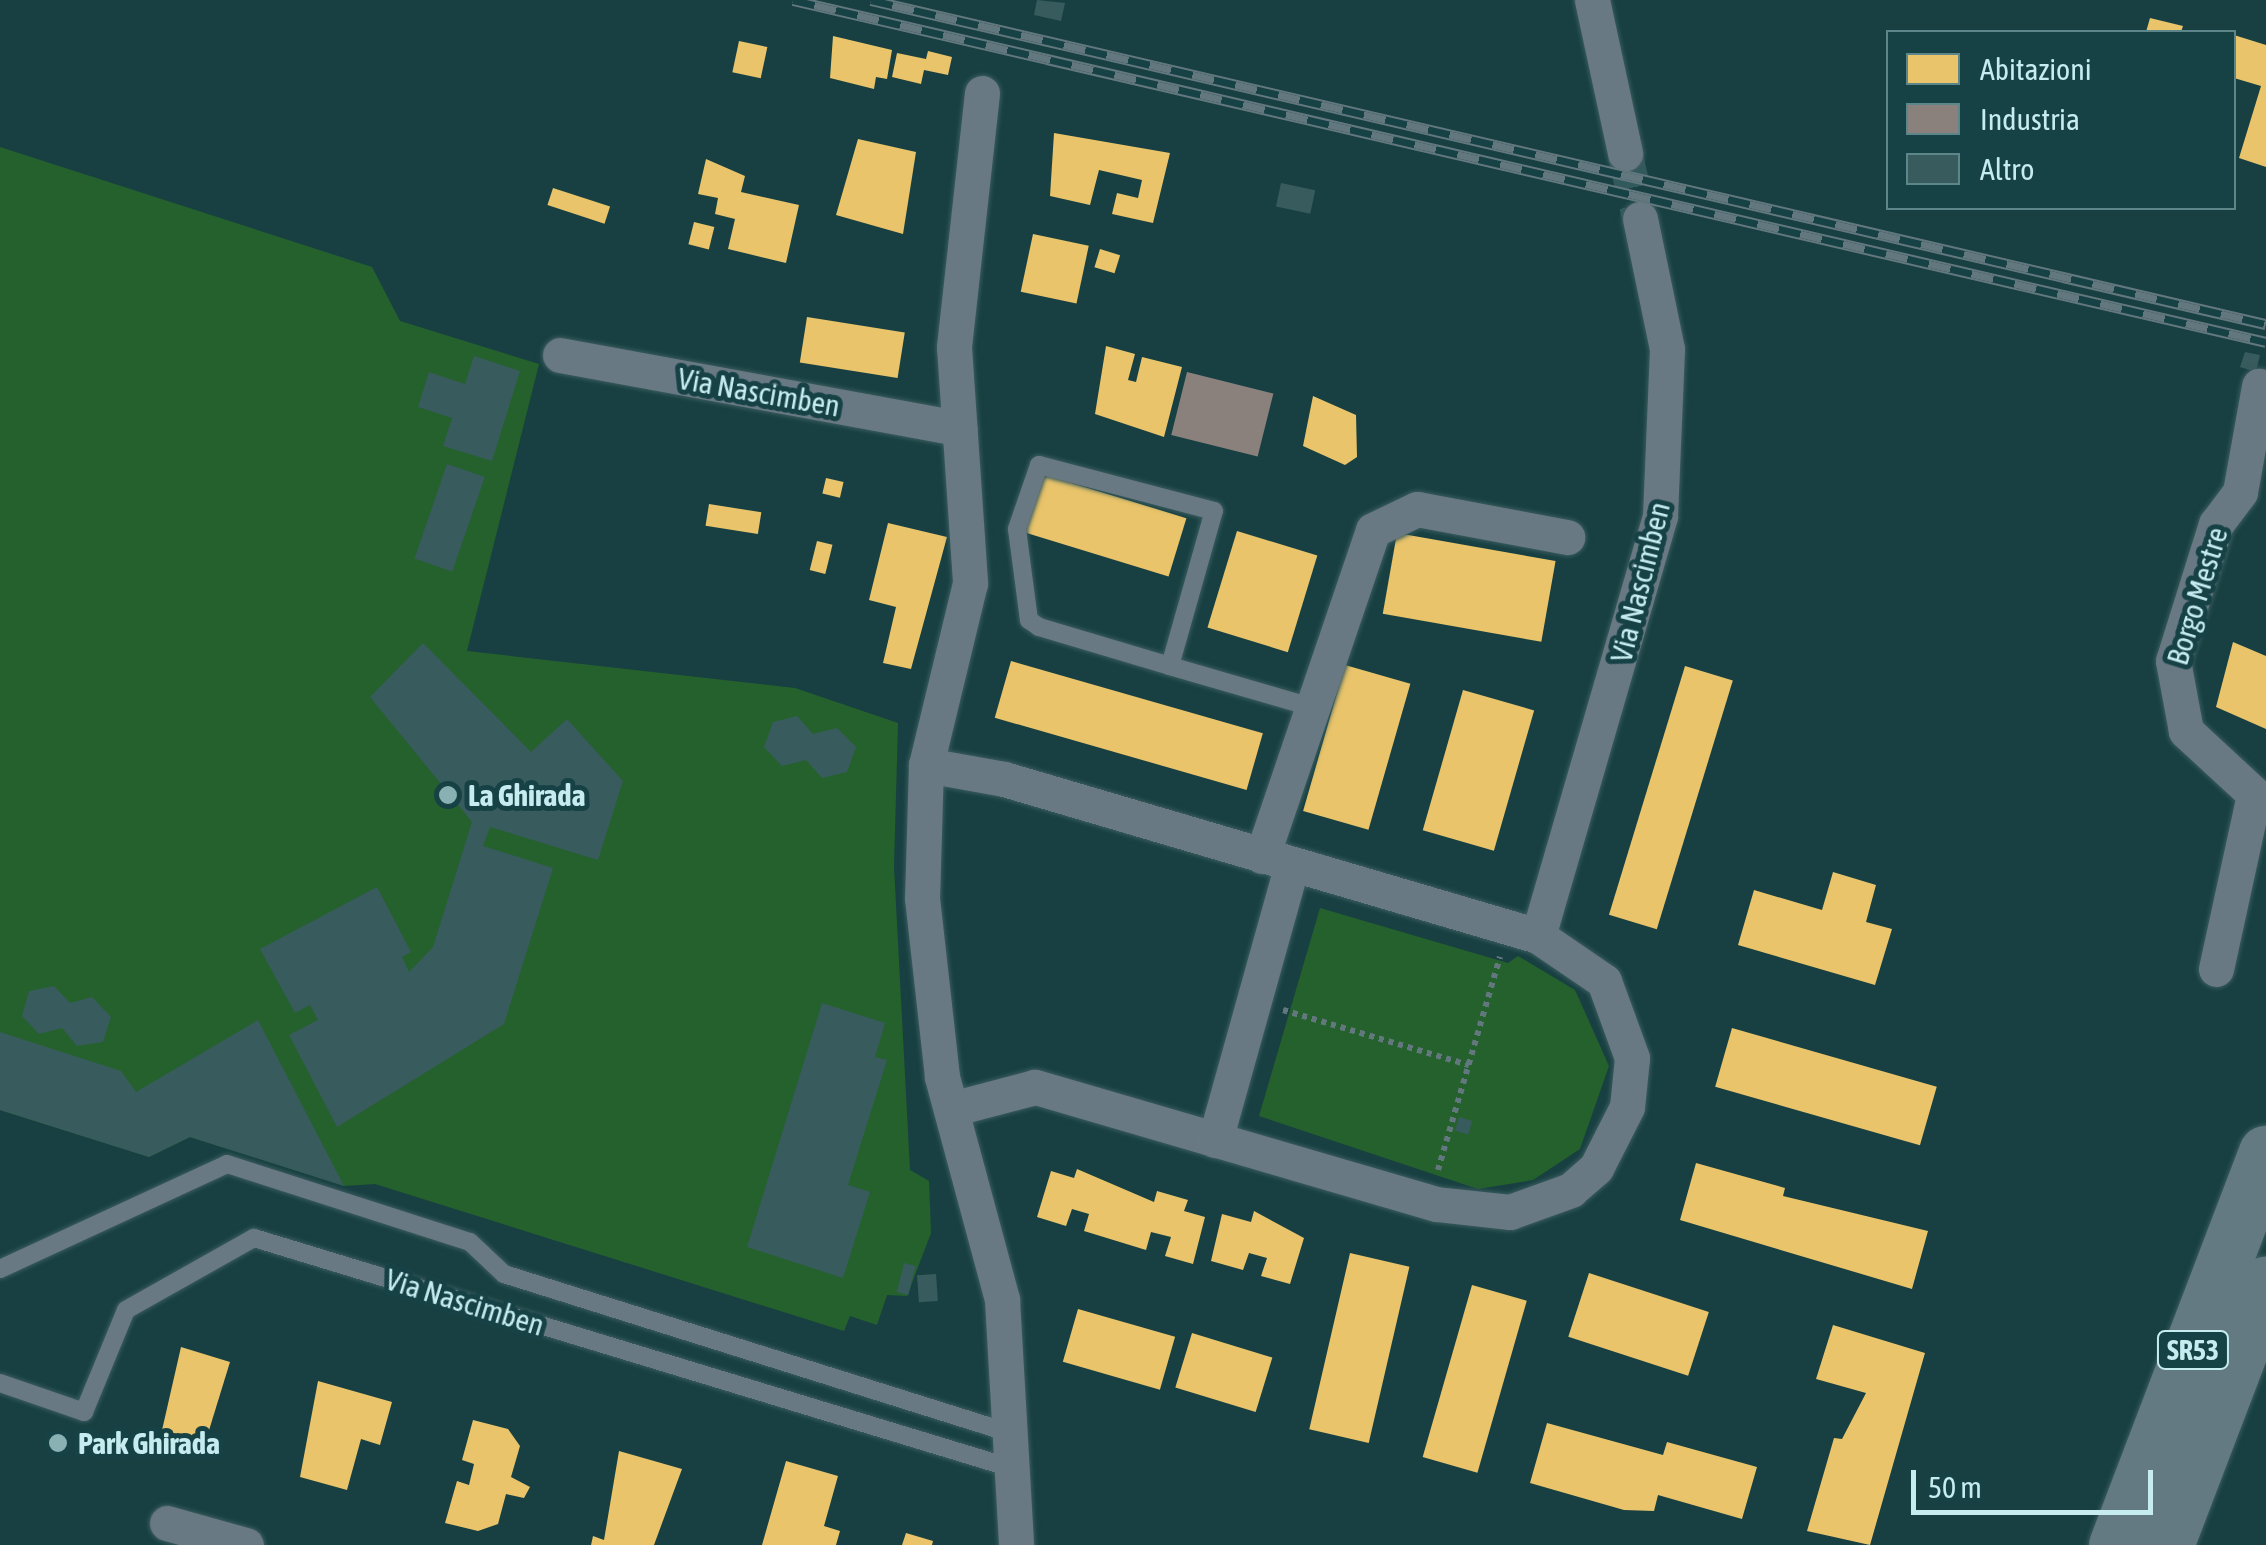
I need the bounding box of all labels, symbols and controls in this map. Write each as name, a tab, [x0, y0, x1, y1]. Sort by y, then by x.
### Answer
legend	[1886, 30, 2236, 210]
text: Abitazioni	[1980, 52, 2092, 86]
text: Industria	[1980, 102, 2080, 136]
text: Altro	[1980, 152, 2034, 186]
street label: Via Nascimben	[675, 360, 843, 424]
street label: Via Nascimben	[1603, 498, 1677, 666]
street label: Borgo Mestre	[2159, 523, 2235, 669]
place label: La Ghirada	[468, 777, 585, 813]
marker: La Ghirada	[437, 784, 459, 806]
street label: Via Nascimben	[381, 1261, 549, 1343]
road number: SR53	[2156, 1327, 2230, 1373]
place label: Park Ghirada	[78, 1425, 220, 1461]
marker: Park Ghirada	[47, 1432, 69, 1454]
scale bar	[1916, 1450, 2158, 1512]
text: 50 m	[1928, 1470, 1982, 1504]

